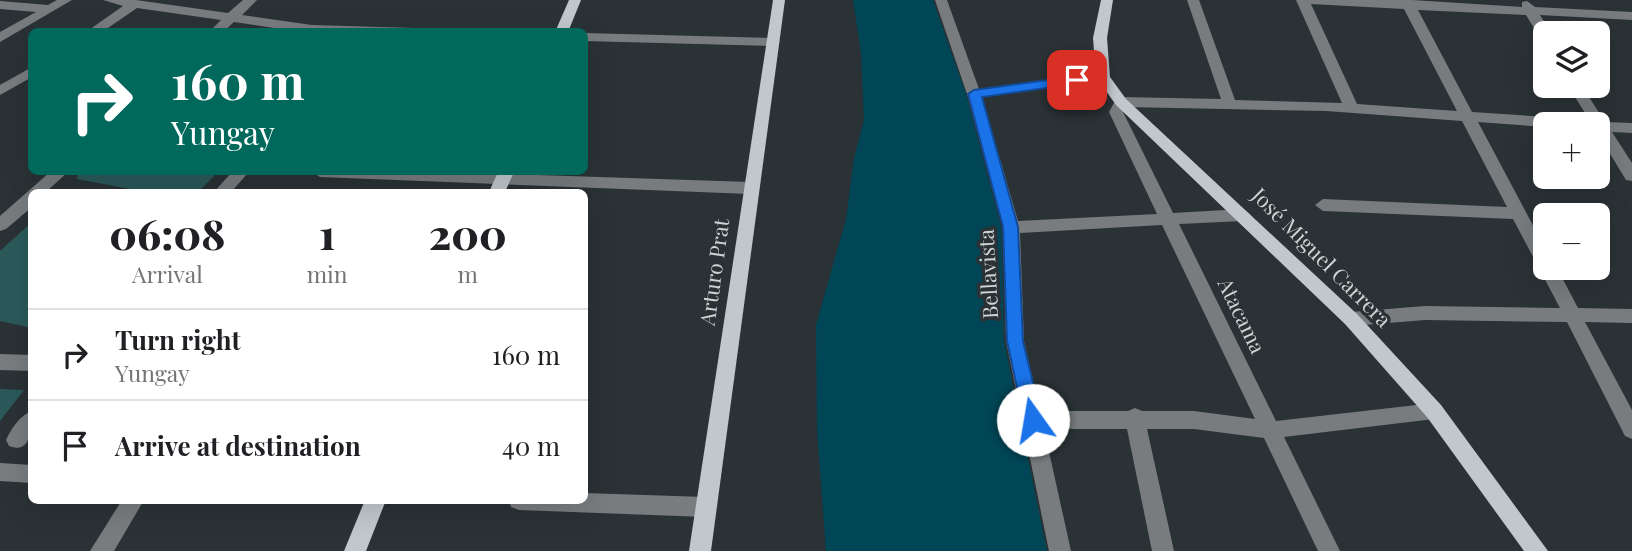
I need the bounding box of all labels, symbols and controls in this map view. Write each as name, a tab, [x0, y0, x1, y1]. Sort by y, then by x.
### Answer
map controls	[1533, 21, 1610, 280]
button: layers	[1533, 21, 1610, 98]
text: 160 m	[171, 47, 305, 112]
pin	[1047, 50, 1107, 110]
icon: right	[56, 56, 147, 147]
icon: arrive	[1058, 61, 1096, 99]
text: Yungay	[171, 110, 275, 153]
button: +	[1533, 112, 1610, 189]
street label: José Miguel Carrera	[1246, 180, 1399, 333]
button: −	[1533, 203, 1610, 280]
text: 06:08	[109, 205, 225, 261]
text: 1	[319, 205, 335, 261]
text: 200	[429, 205, 507, 261]
street label: Arturo Prat	[692, 216, 734, 328]
street label: Bellavista	[971, 228, 1003, 320]
text: Arrival	[132, 258, 203, 289]
text: min	[307, 258, 348, 289]
text: m	[458, 258, 478, 289]
street label: Atacama	[1212, 272, 1273, 358]
text: Turn right	[115, 322, 241, 357]
icon: right	[56, 336, 94, 374]
text: 160 m	[492, 337, 560, 372]
text: Yungay	[115, 357, 190, 388]
position arrow	[996, 383, 1070, 457]
icon: arrive	[56, 427, 94, 465]
text: Arrive at destination	[115, 428, 361, 463]
text: 40 m	[502, 428, 560, 463]

